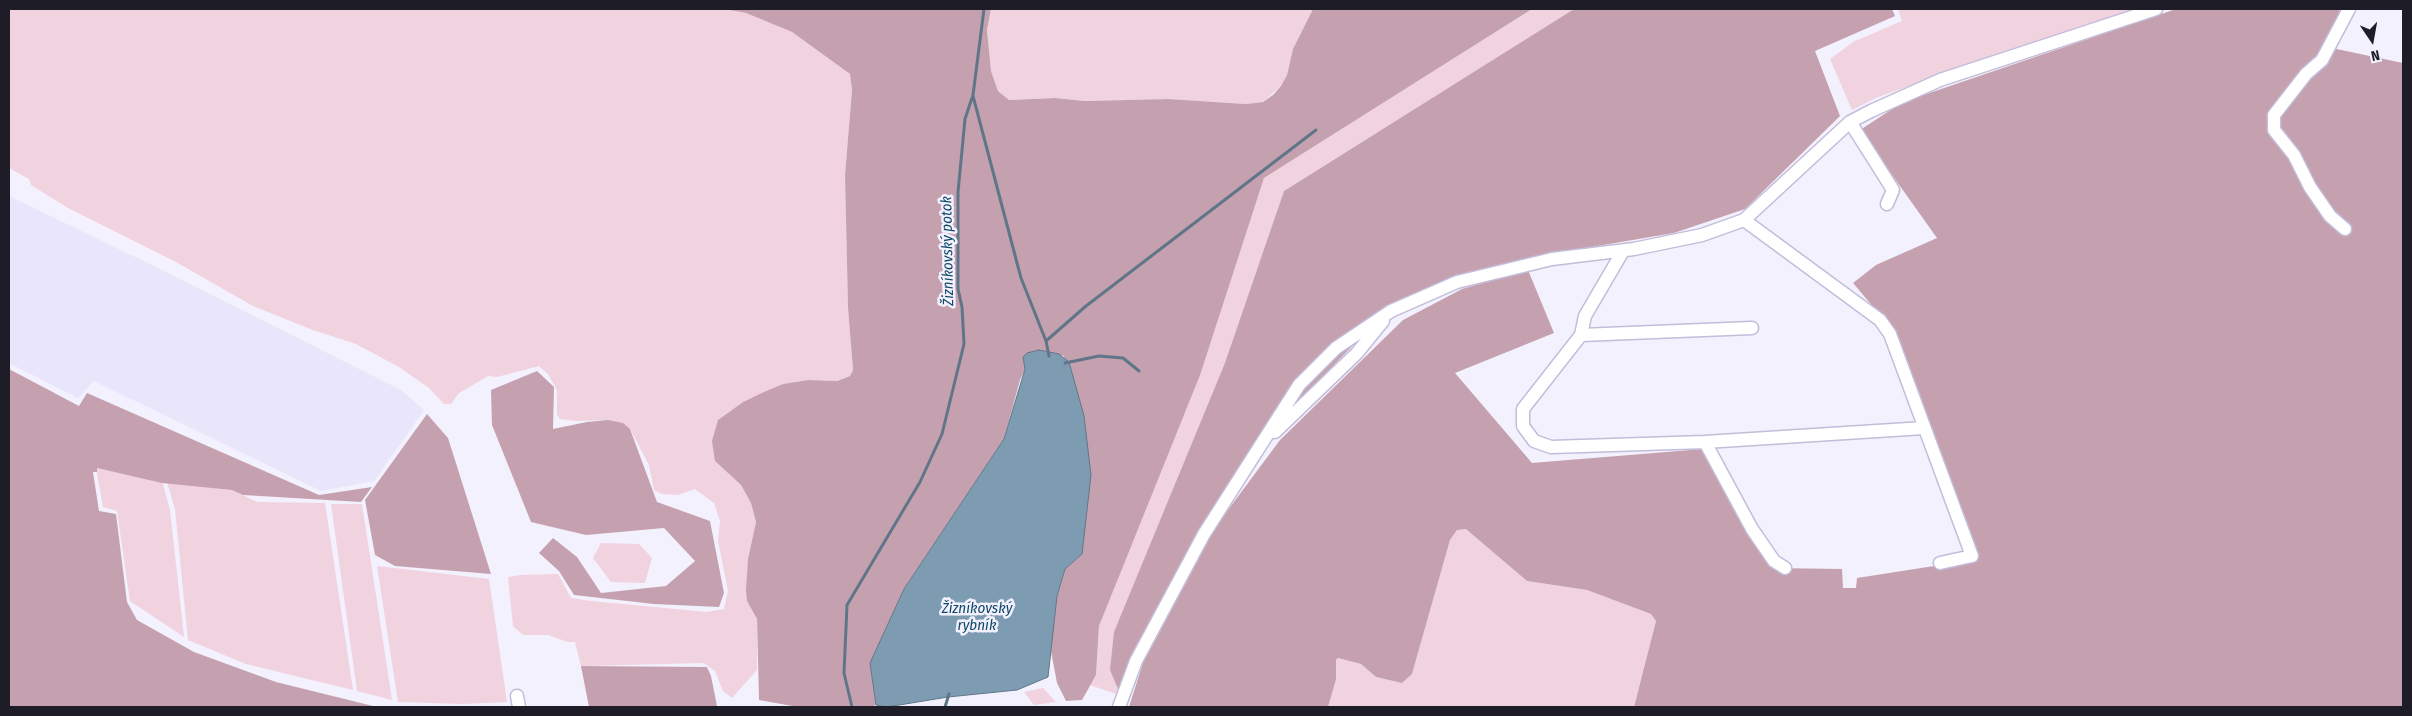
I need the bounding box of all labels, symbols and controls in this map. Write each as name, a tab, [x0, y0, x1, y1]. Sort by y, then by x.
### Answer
north arrow	[2347, 15, 2397, 65]
text: N	[2369, 46, 2381, 64]
water label: Žizníkovský potok	[938, 196, 958, 306]
water label: Žizníkovský rybník	[942, 600, 1012, 635]

